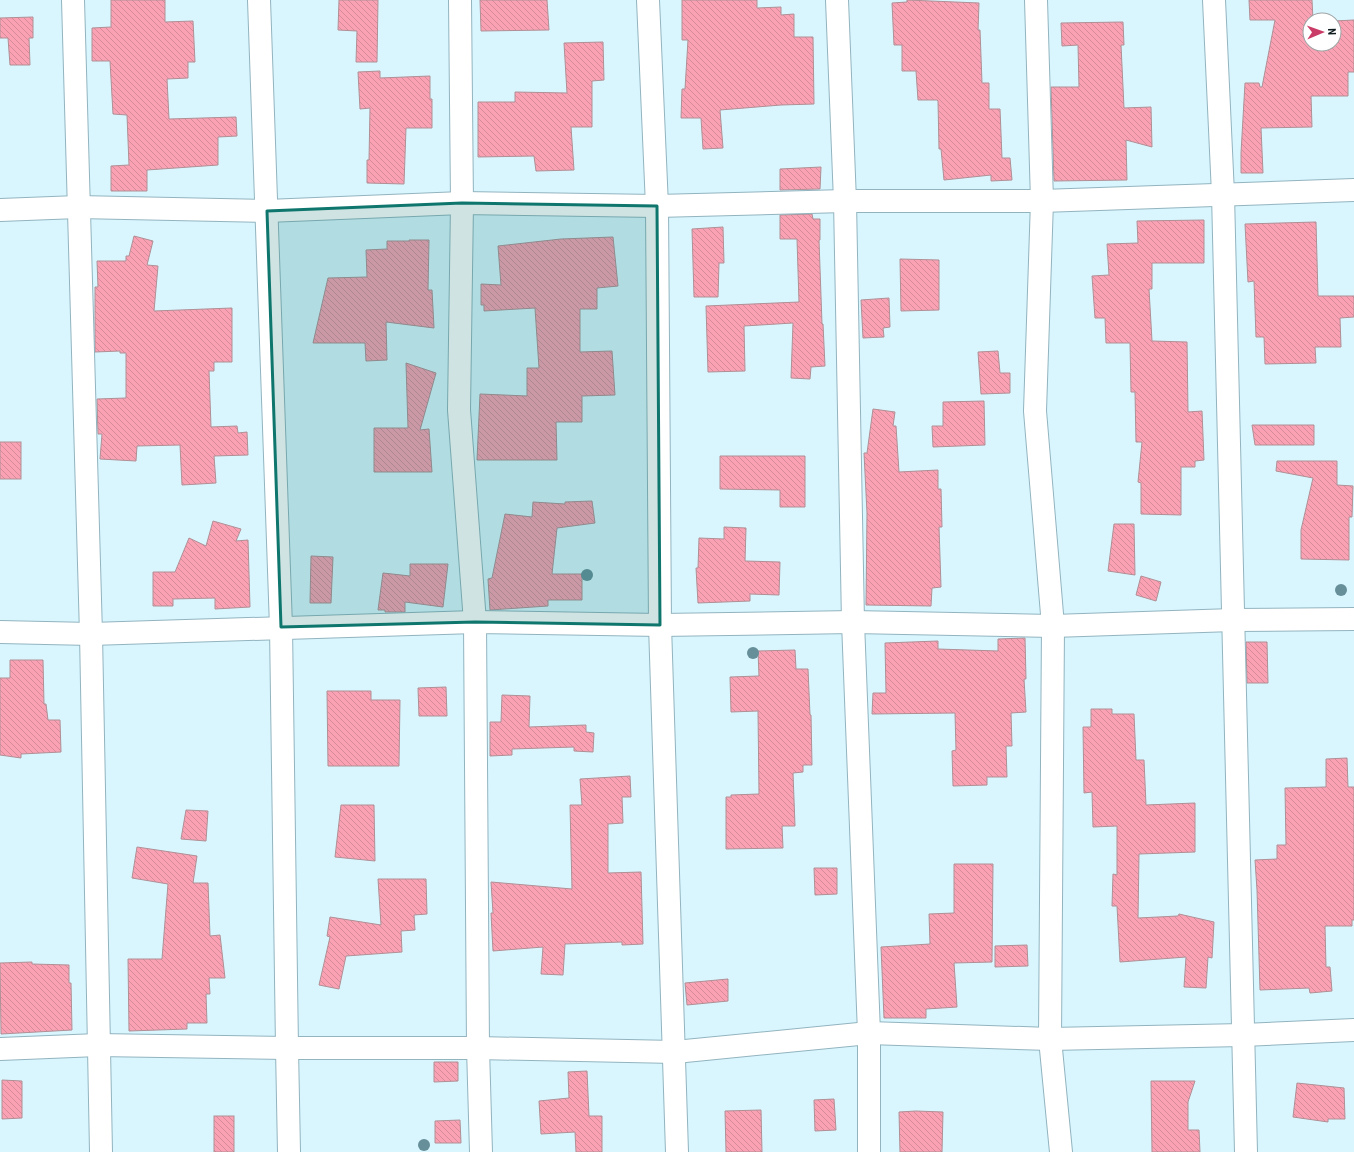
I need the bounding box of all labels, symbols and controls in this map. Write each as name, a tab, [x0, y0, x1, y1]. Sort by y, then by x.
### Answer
north arrow	[1302, 12, 1342, 52]
text: N	[1325, 28, 1338, 36]

